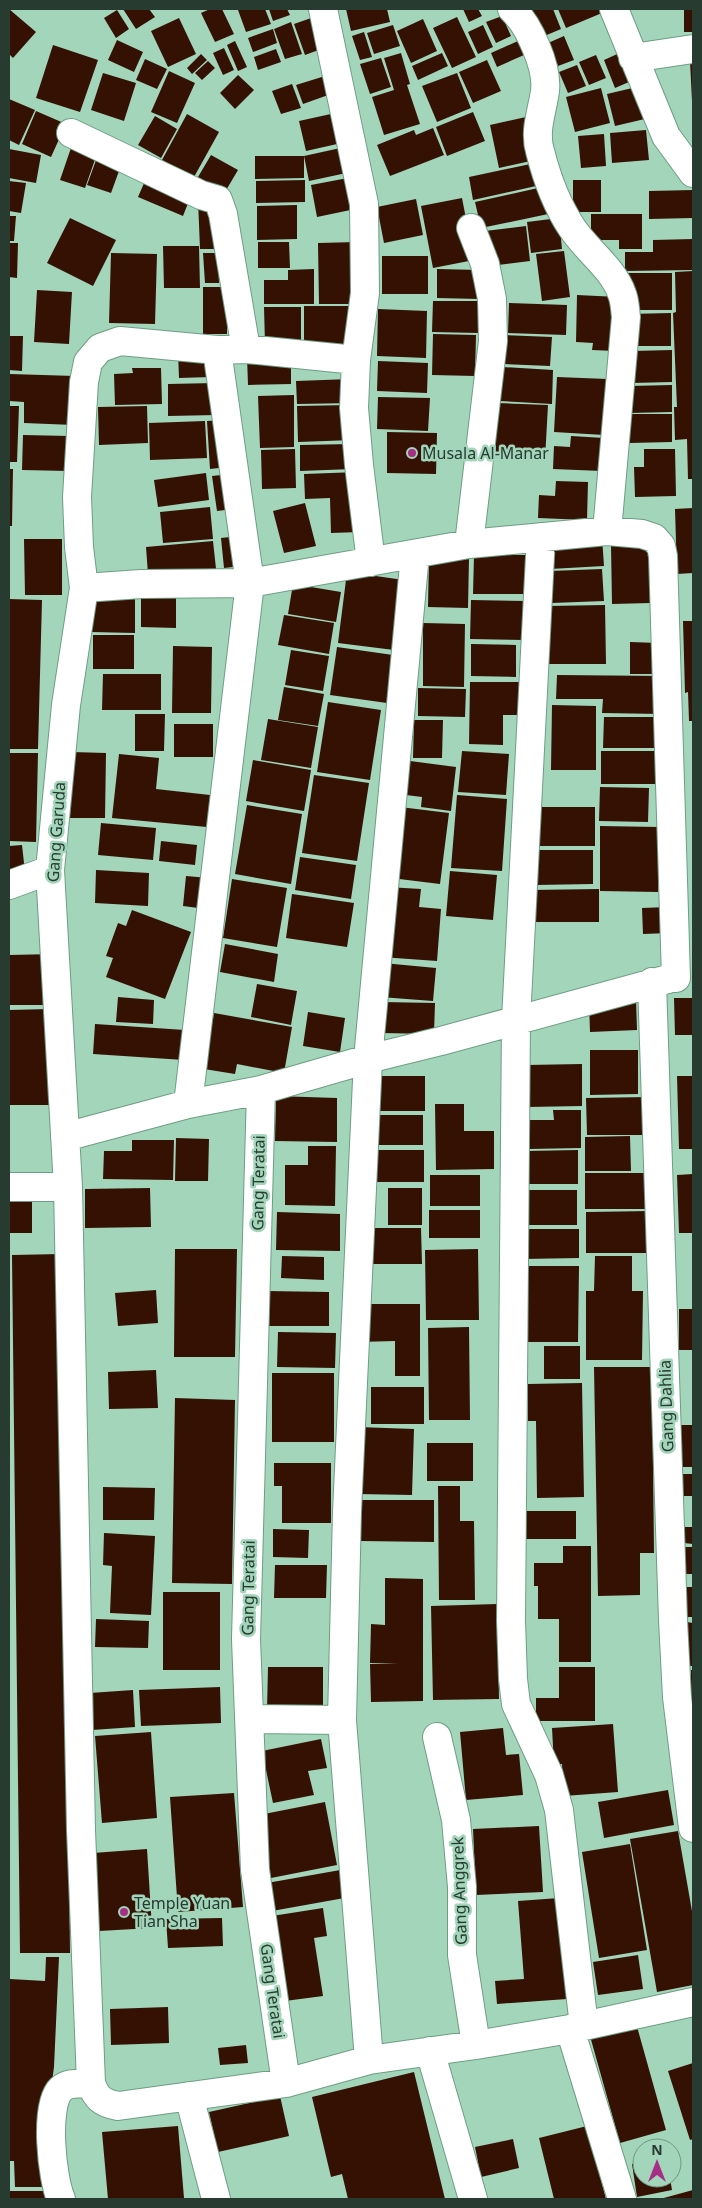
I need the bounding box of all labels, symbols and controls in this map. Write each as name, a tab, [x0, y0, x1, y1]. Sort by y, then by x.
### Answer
place label: Musala Al-Manar	[422, 442, 549, 464]
marker: Musala Al-Manar	[406, 447, 418, 459]
street label: Gang Garuda	[42, 781, 70, 883]
street label: Gang Teratai	[246, 1135, 270, 1231]
street label: Gang Dahlia	[653, 1359, 679, 1453]
street label: Gang Teratai	[236, 1540, 260, 1636]
street label: Gang Anggrek	[446, 1836, 472, 1945]
place label: Temple Yuan Tian Sha	[134, 1892, 230, 1932]
marker: Temple Yuan Tian Sha	[118, 1906, 130, 1918]
street label: Gang Teratai	[255, 1942, 291, 2040]
north arrow	[632, 2138, 682, 2188]
text: N	[651, 2140, 663, 2159]

